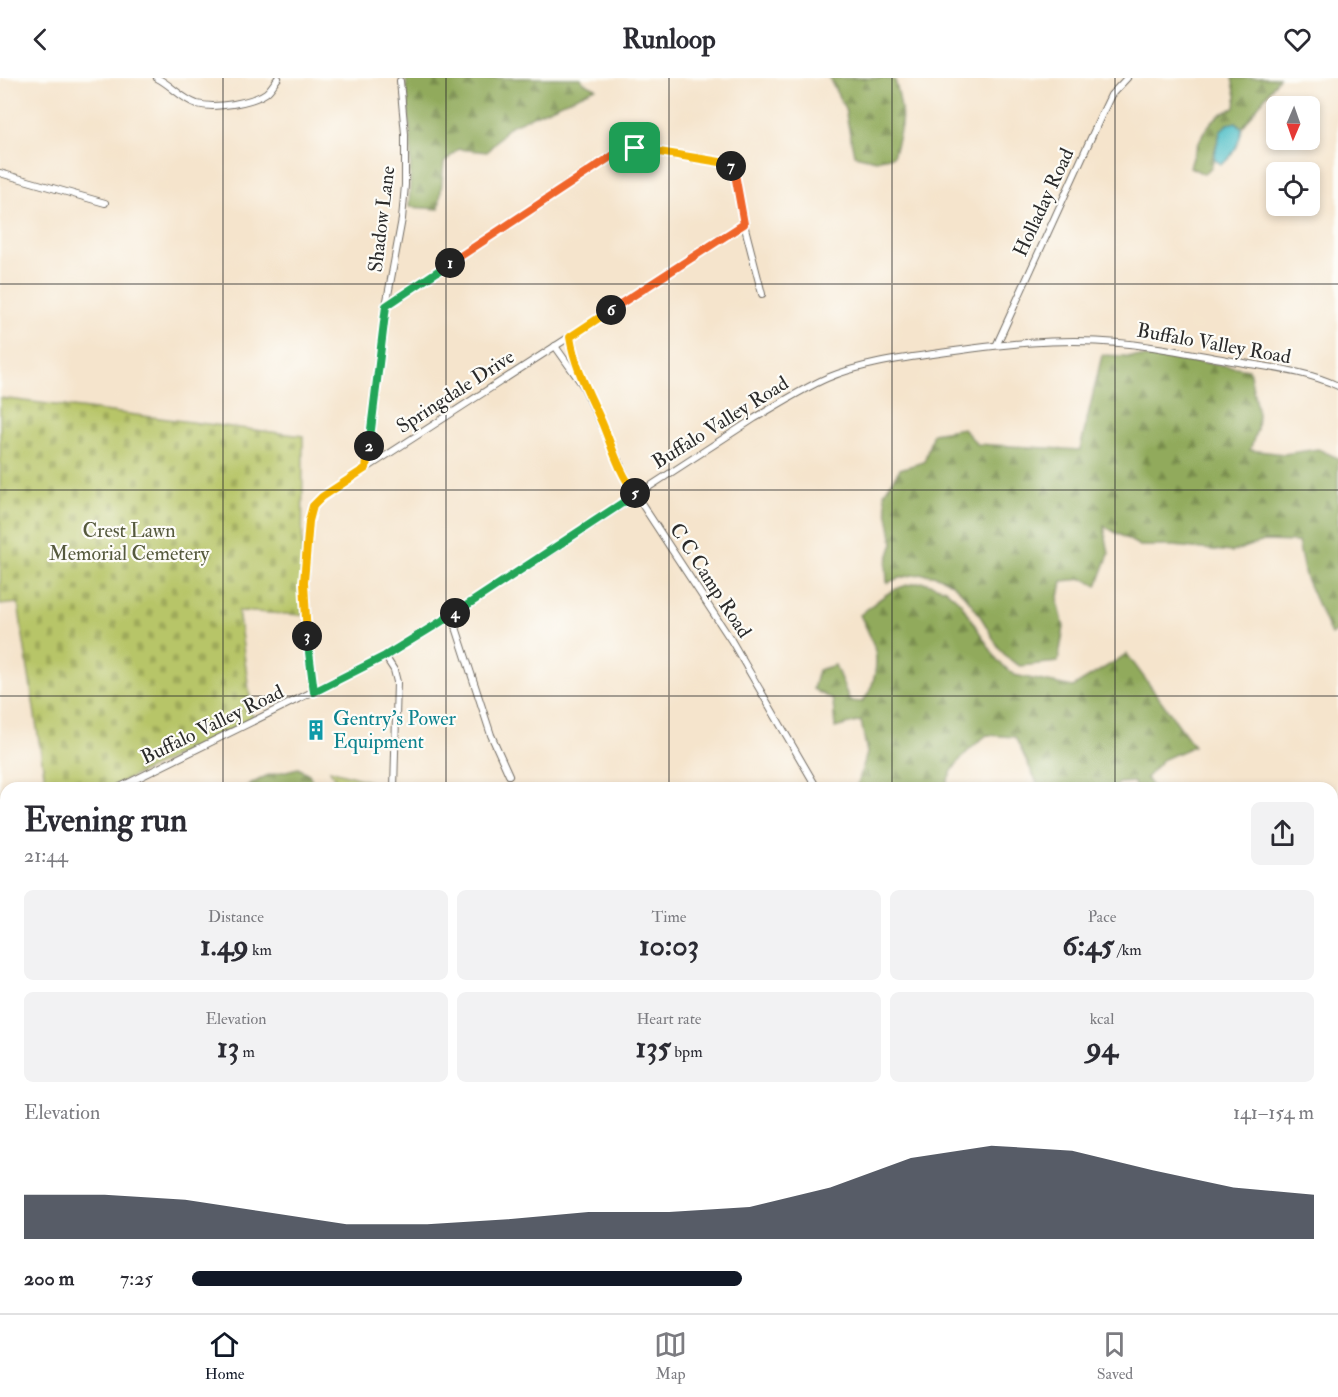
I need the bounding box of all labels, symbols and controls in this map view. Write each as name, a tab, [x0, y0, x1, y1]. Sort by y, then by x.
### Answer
icon: back	[24, 23, 57, 56]
text: Runloop	[622, 23, 716, 56]
icon: heart	[1281, 23, 1314, 56]
north arrow	[1266, 96, 1320, 150]
map controls	[1266, 96, 1320, 216]
pin	[609, 122, 660, 173]
icon: arrive	[618, 131, 651, 164]
street label: Holladay Road	[1007, 144, 1080, 260]
pin: 7	[716, 151, 746, 181]
text: 7	[727, 156, 735, 176]
button: locate	[1266, 162, 1320, 216]
street label: Shadow Lane	[363, 164, 400, 274]
pin: 1	[435, 248, 465, 278]
text: 1	[447, 253, 453, 273]
pin: 6	[596, 295, 626, 325]
text: 6	[607, 300, 615, 320]
street label: Buffalo Valley Road	[1135, 318, 1293, 369]
street label: Springdale Drive	[392, 344, 519, 440]
street label: Buffalo Valley Road	[647, 370, 793, 474]
pin: 2	[354, 431, 384, 461]
text: 2	[365, 436, 373, 456]
pin: 5	[620, 478, 650, 508]
text: 5	[631, 483, 639, 503]
park label: Crest Lawn Memorial Cemetery	[49, 518, 211, 566]
street label: C C Camp Road	[663, 518, 757, 643]
pin: 4	[440, 598, 470, 628]
text: 4	[451, 603, 459, 623]
pin: 3	[292, 621, 322, 651]
text: 3	[304, 626, 310, 646]
street label: Buffalo Valley Road	[137, 679, 288, 770]
place label: Gentry's Power Equipment	[333, 706, 457, 755]
building icon: Gentry's Power Equipment	[304, 718, 328, 742]
text: Evening run	[24, 800, 187, 841]
button: share	[1251, 802, 1314, 865]
text: 21:44	[24, 843, 68, 868]
text: Distance	[208, 907, 264, 927]
text: Time	[652, 907, 686, 927]
text: Pace	[1088, 907, 1116, 927]
text: 1.49	[200, 927, 249, 964]
text: 10:03	[639, 927, 699, 964]
text: 6:45	[1062, 927, 1114, 964]
text: km	[249, 940, 272, 960]
text: /km	[1114, 940, 1142, 960]
text: Elevation	[206, 1009, 266, 1029]
text: Heart rate	[636, 1009, 702, 1029]
text: kcal	[1090, 1009, 1114, 1029]
text: 13	[217, 1029, 239, 1066]
text: 135	[635, 1029, 671, 1066]
text: 94	[1086, 1029, 1118, 1066]
text: m	[239, 1042, 255, 1062]
text: bpm	[671, 1042, 703, 1062]
text: Elevation	[24, 1100, 100, 1125]
text: 141–154 m	[1233, 1100, 1314, 1125]
text: 200 m	[24, 1266, 74, 1291]
text: 7:25	[120, 1266, 153, 1291]
tab: Home	[205, 1328, 244, 1384]
tab: Map	[654, 1328, 687, 1384]
tab: Saved	[1097, 1328, 1133, 1384]

